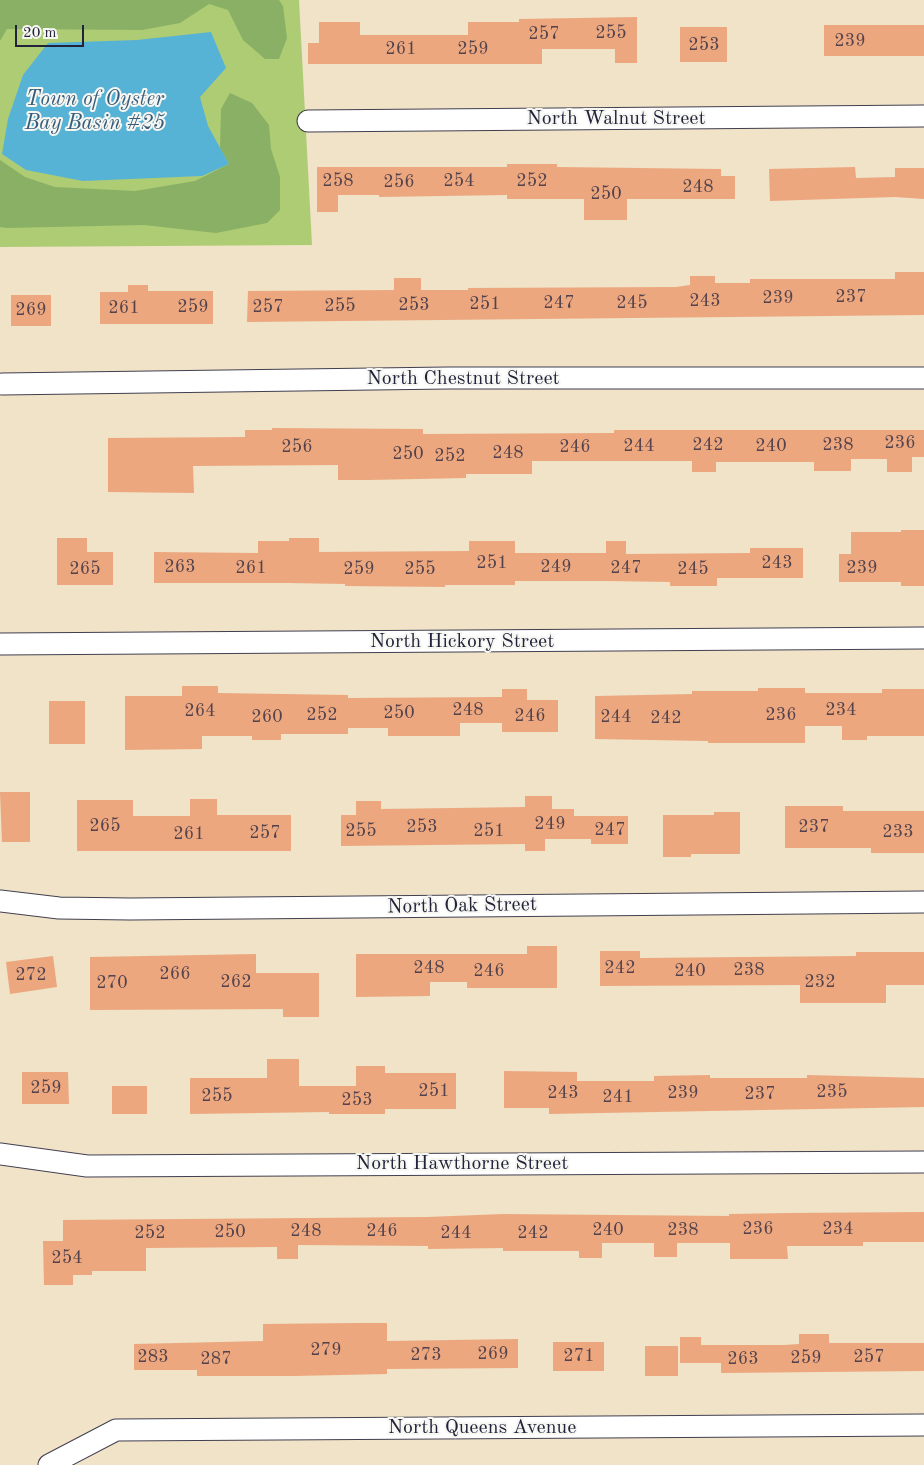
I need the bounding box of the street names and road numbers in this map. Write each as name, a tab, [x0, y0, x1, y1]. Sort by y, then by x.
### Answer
street label: North Walnut Street	[526, 107, 706, 131]
street label: North Chestnut Street	[366, 367, 560, 391]
street label: North Hickory Street	[370, 630, 554, 654]
street label: North Oak Street	[387, 893, 537, 919]
street label: North Hawthorne Street	[356, 1152, 568, 1176]
street label: North Queens Avenue	[388, 1416, 576, 1440]

